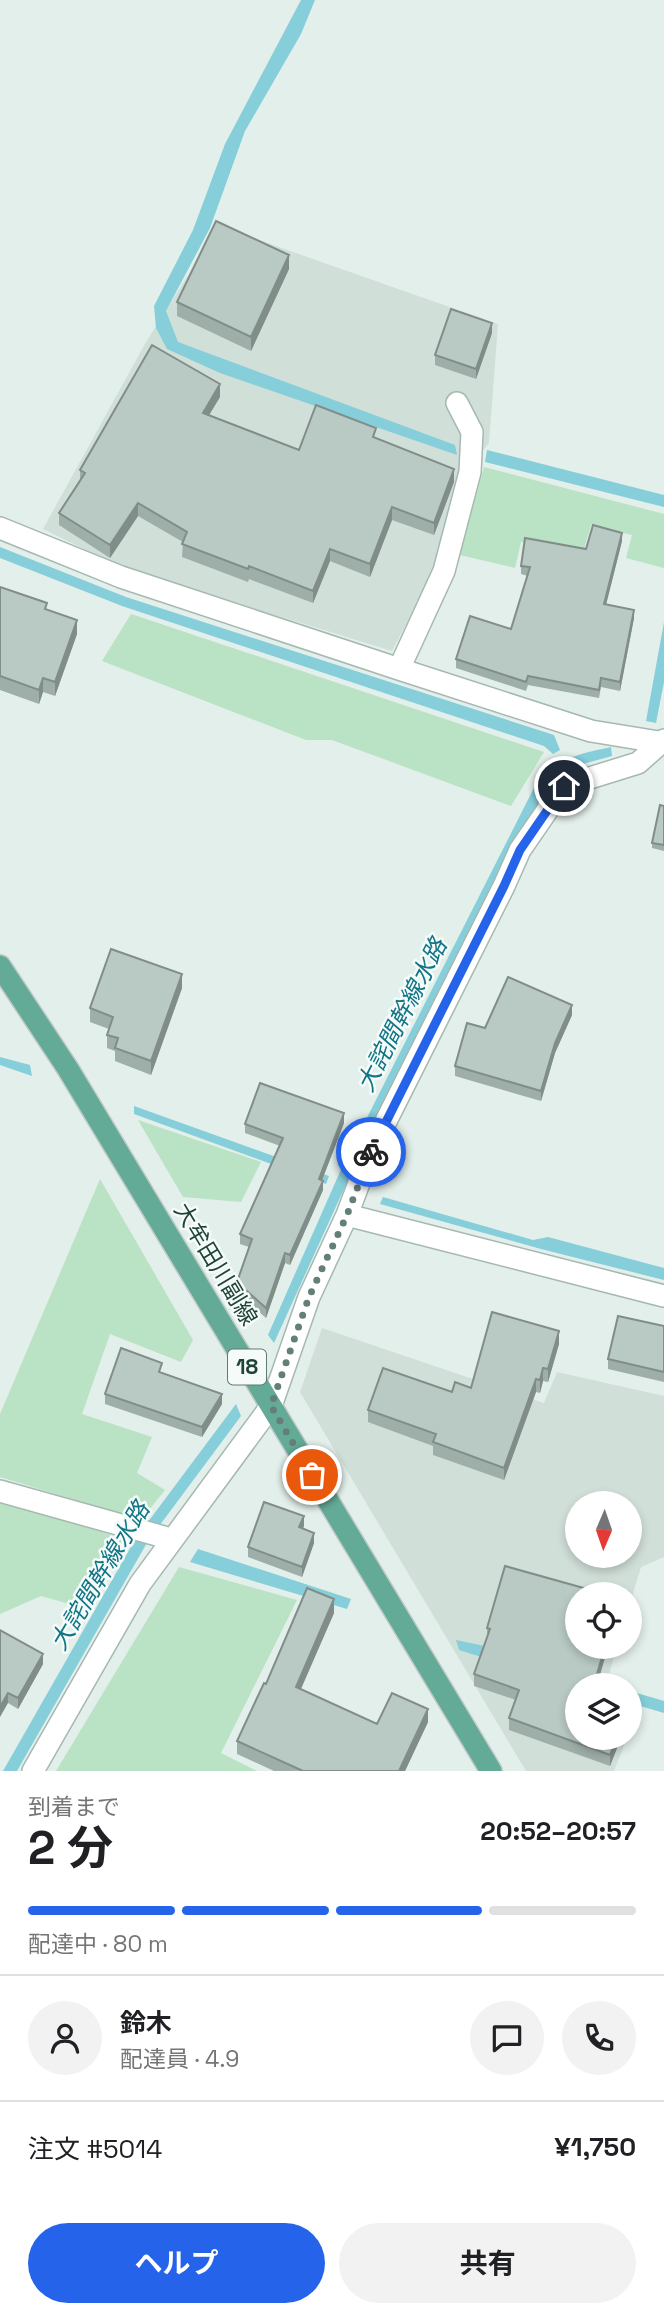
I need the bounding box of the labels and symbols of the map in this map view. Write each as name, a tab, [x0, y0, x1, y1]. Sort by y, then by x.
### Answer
pin	[534, 756, 594, 816]
water label: 大詫間幹線水路	[350, 931, 454, 1097]
courier	[336, 1117, 406, 1187]
street label: 大牟田川副線	[168, 1197, 264, 1331]
road number: 18	[228, 1350, 266, 1384]
pin	[282, 1445, 342, 1505]
north arrow	[565, 1491, 642, 1568]
water label: 大詫間幹線水路	[43, 1494, 157, 1656]

